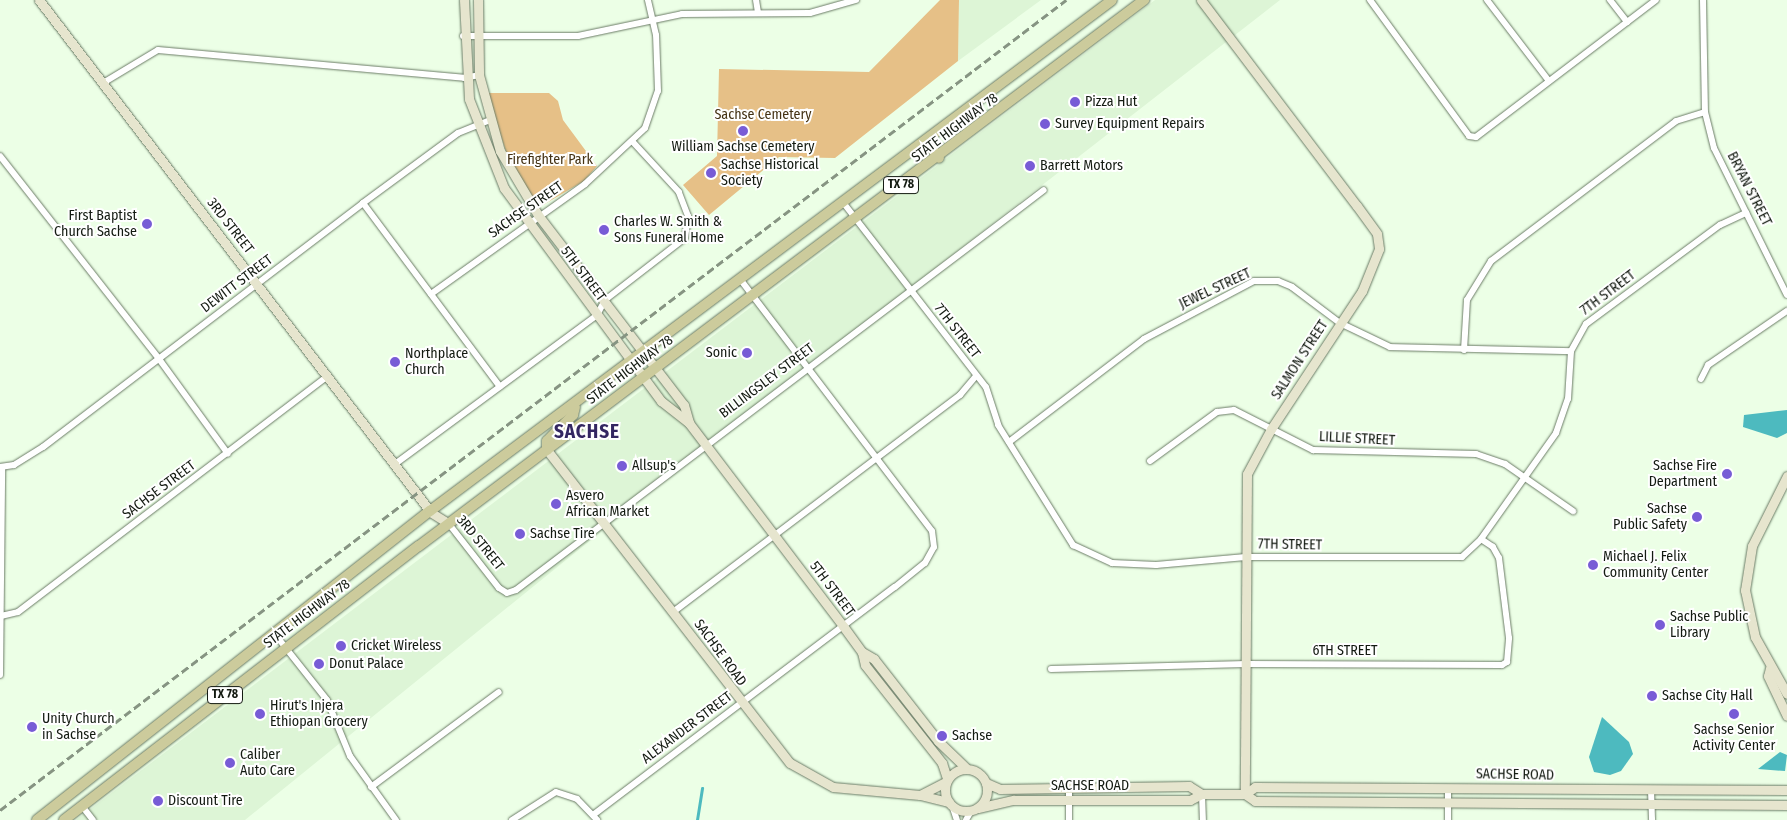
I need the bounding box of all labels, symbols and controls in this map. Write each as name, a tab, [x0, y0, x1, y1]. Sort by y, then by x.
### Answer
street label: STATE HIGHWAY 78	[908, 90, 1002, 166]
place label: Pizza Hut	[1085, 94, 1137, 110]
marker: Pizza Hut	[1069, 96, 1081, 108]
park label: Sachse Cemetery	[714, 107, 812, 123]
place label: Survey Equipment Repairs	[1055, 116, 1204, 132]
marker: Survey Equipment Repairs	[1039, 118, 1051, 130]
marker: William Sachse Cemetery	[737, 125, 749, 137]
place label: William Sachse Cemetery	[671, 139, 815, 155]
street label: BRYAN STREET	[1723, 149, 1775, 229]
park label: Firefighter Park	[507, 152, 593, 168]
place label: Sachse Historical Society	[721, 157, 819, 190]
place label: Barrett Motors	[1040, 158, 1123, 174]
marker: Barrett Motors	[1024, 160, 1036, 172]
marker: Sachse Historical Society	[705, 167, 717, 179]
road number: TX 78	[882, 176, 920, 194]
street label: SACHSE STREET	[486, 178, 566, 242]
street label: 3RD STREET	[203, 195, 257, 257]
place label: First Baptist Church Sachse	[54, 208, 137, 240]
place label: Charles W. Smith & Sons Funeral Home	[614, 214, 724, 246]
marker: First Baptist Church Sachse	[141, 218, 153, 230]
marker: Charles W. Smith & Sons Funeral Home	[598, 224, 610, 236]
street label: 5TH STREET	[557, 243, 609, 305]
street label: DEWITT STREET	[198, 252, 276, 316]
street label: JEWEL STREET	[1176, 265, 1254, 313]
street label: 7TH STREET	[1577, 267, 1639, 319]
street label: 7TH STREET	[931, 300, 983, 362]
street label: SALMON STREET	[1268, 317, 1332, 403]
street label: STATE HIGHWAY 78	[583, 332, 677, 408]
street label: BILLINGSLEY STREET	[716, 340, 818, 422]
place label: Sonic	[706, 345, 737, 361]
place label: Northplace Church	[405, 346, 468, 378]
marker: Sonic	[741, 347, 753, 359]
marker: Northplace Church	[389, 356, 401, 368]
district label: SACHSE	[553, 421, 621, 443]
street label: LILLIE STREET	[1319, 429, 1395, 449]
street label: SACHSE STREET	[119, 457, 199, 523]
place label: Allsup's	[632, 458, 676, 474]
place label: Sachse Fire Department	[1649, 458, 1717, 491]
marker: Allsup's	[616, 460, 628, 472]
marker: Sachse Fire Department	[1721, 468, 1733, 480]
place label: Asvero African Market	[566, 488, 649, 520]
marker: Asvero African Market	[550, 498, 562, 510]
place label: Sachse Public Safety	[1613, 501, 1687, 534]
marker: Sachse Public Safety	[1691, 511, 1703, 523]
street label: 3RD STREET	[453, 512, 507, 574]
place label: Sachse Tire	[530, 526, 595, 542]
marker: Sachse Tire	[514, 528, 526, 540]
street label: 7TH STREET	[1258, 536, 1322, 554]
place label: Michael J. Felix Community Center	[1603, 549, 1708, 582]
street label: 5TH STREET	[806, 558, 858, 620]
marker: Michael J. Felix Community Center	[1587, 559, 1599, 571]
street label: STATE HIGHWAY 78	[260, 576, 354, 652]
place label: Sachse Public Library	[1670, 609, 1748, 642]
street label: SACHSE ROAD	[690, 616, 750, 690]
marker: Sachse Public Library	[1654, 619, 1666, 631]
place label: Cricket Wireless	[351, 638, 441, 654]
marker: Cricket Wireless	[335, 640, 347, 652]
street label: 6TH STREET	[1313, 643, 1377, 659]
place label: Donut Palace	[329, 656, 404, 672]
marker: Donut Palace	[313, 658, 325, 670]
road number: TX 78	[206, 686, 244, 704]
place label: Sachse City Hall	[1662, 688, 1753, 704]
street label: ALEXANDER STREET	[638, 689, 736, 767]
marker: Sachse City Hall	[1646, 690, 1658, 702]
place label: Hirut's Injera Ethiopan Grocery	[270, 698, 368, 730]
marker: Hirut's Injera Ethiopan Grocery	[254, 708, 266, 720]
marker: Sachse Senior Activity Center	[1728, 708, 1740, 720]
place label: Unity Church in Sachse	[42, 711, 115, 744]
marker: Unity Church in Sachse	[26, 721, 38, 733]
place label: Sachse Senior Activity Center	[1693, 722, 1775, 754]
place label: Sachse	[952, 728, 992, 744]
marker: Sachse	[936, 730, 948, 742]
place label: Caliber Auto Care	[240, 747, 295, 780]
marker: Caliber Auto Care	[224, 757, 236, 769]
street label: SACHSE ROAD	[1476, 766, 1554, 784]
street label: SACHSE ROAD	[1051, 778, 1129, 794]
place label: Discount Tire	[168, 793, 243, 809]
marker: Discount Tire	[152, 795, 164, 807]

